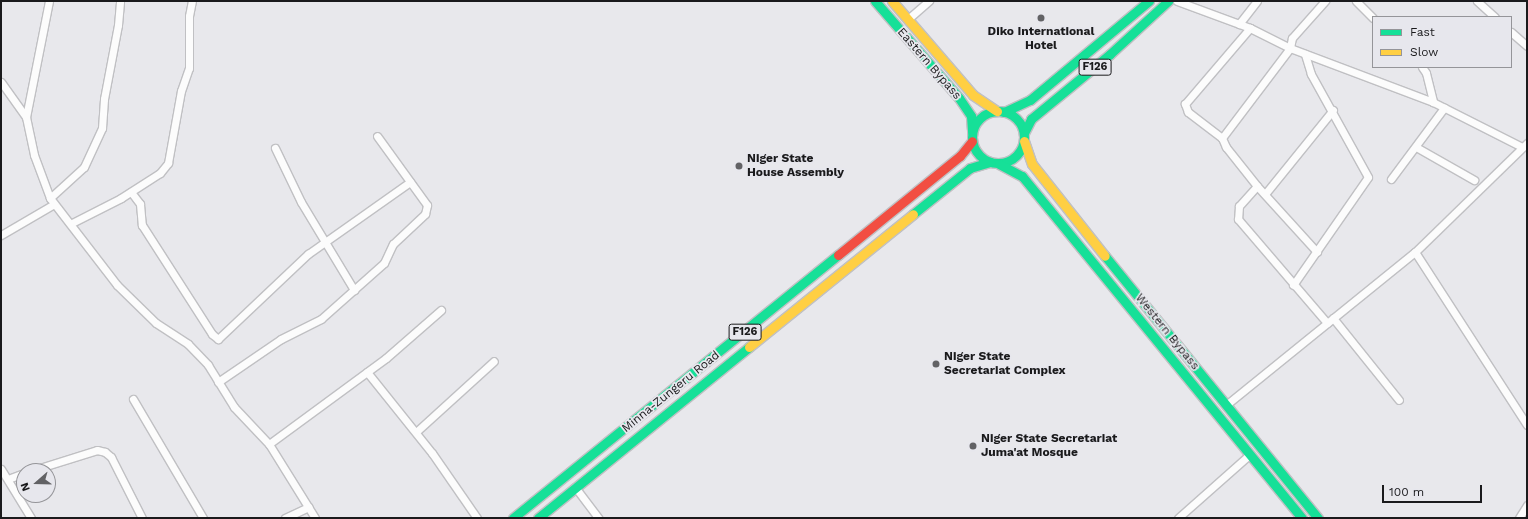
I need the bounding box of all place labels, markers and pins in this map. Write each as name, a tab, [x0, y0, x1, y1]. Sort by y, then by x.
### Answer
marker: Diko International Hotel	[1036, 13, 1046, 23]
place label: Diko International Hotel	[988, 25, 1094, 53]
place label: Niger State House Assembly	[747, 152, 844, 180]
marker: Niger State House Assembly	[734, 161, 744, 171]
place label: Niger State Secretariat Complex	[944, 350, 1066, 378]
marker: Niger State Secretariat Complex	[931, 359, 941, 369]
place label: Niger State Secretariat Juma'at Mosque	[981, 432, 1117, 460]
marker: Niger State Secretariat Juma'at Mosque	[968, 441, 978, 451]

